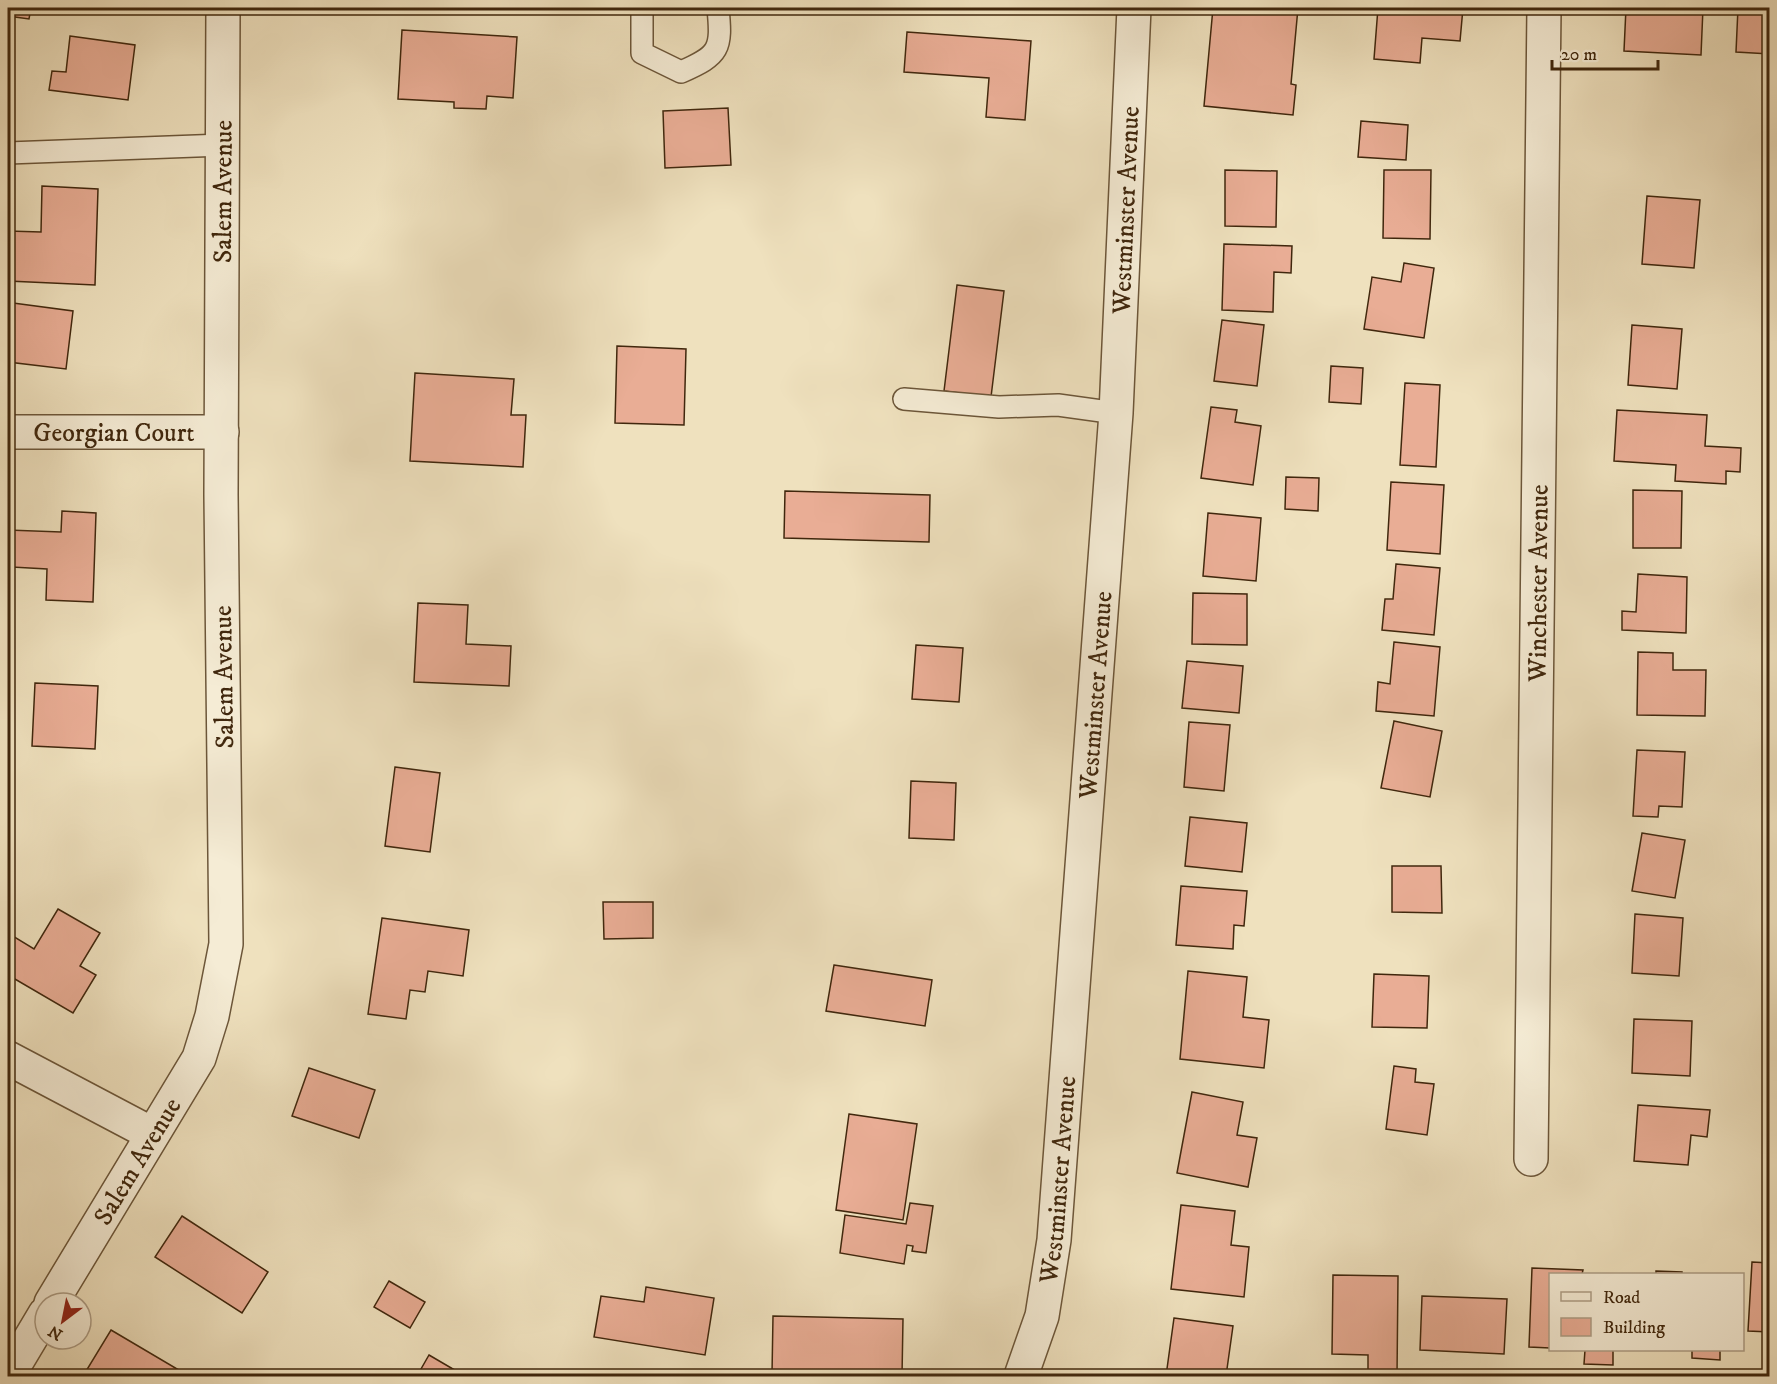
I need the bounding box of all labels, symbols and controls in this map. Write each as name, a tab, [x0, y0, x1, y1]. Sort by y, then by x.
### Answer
scale bar	[1552, 33, 1658, 71]
text: 20 m	[1561, 44, 1597, 66]
street label: Westminster Avenue	[1105, 105, 1148, 316]
street label: Salem Avenue	[207, 120, 241, 263]
street label: Georgian Court	[33, 417, 195, 450]
street label: Winchester Avenue	[1521, 484, 1557, 683]
street label: Westminster Avenue	[1072, 590, 1121, 801]
street label: Salem Avenue	[207, 605, 242, 749]
street label: Westminster Avenue	[1032, 1075, 1084, 1287]
street label: Salem Avenue	[87, 1092, 189, 1232]
legend	[1549, 1273, 1744, 1351]
text: Road	[1603, 1287, 1640, 1309]
north arrow	[33, 1291, 93, 1351]
text: Building	[1603, 1317, 1665, 1339]
text: N	[45, 1321, 66, 1345]

